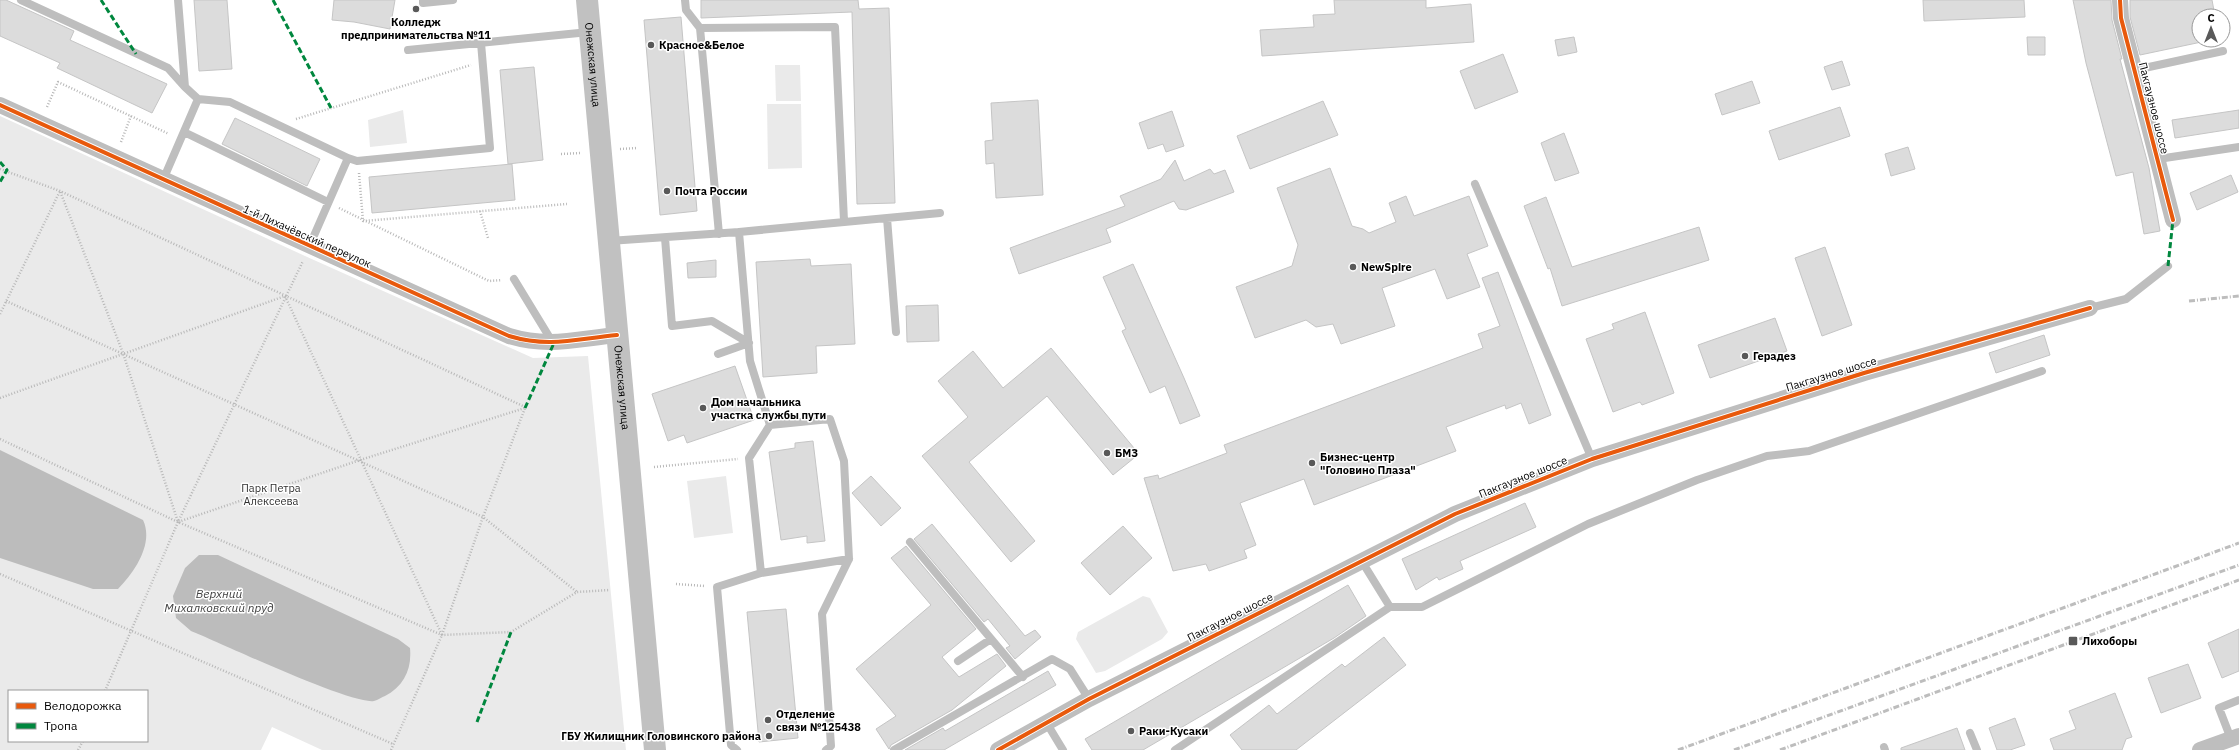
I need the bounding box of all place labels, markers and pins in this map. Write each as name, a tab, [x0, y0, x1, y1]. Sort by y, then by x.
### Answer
marker: Колледж предпринимательства №11	[411, 4, 421, 14]
place label: Колледж предпринимательства №11	[341, 15, 491, 42]
place label: Красное&Белое	[659, 38, 745, 52]
marker: Красное&Белое	[646, 40, 656, 50]
place label: Почта России	[675, 184, 748, 198]
marker: Почта России	[662, 186, 672, 196]
place label: NewSpire	[1361, 260, 1412, 274]
marker: NewSpire	[1348, 262, 1358, 272]
place label: Герадез	[1753, 349, 1796, 363]
marker: Герадез	[1740, 351, 1750, 361]
place label: Дом начальника участка службы пути	[711, 395, 826, 422]
marker: Дом начальника участка службы пути	[698, 403, 708, 413]
place label: БМЗ	[1115, 446, 1138, 460]
marker: БМЗ	[1102, 448, 1112, 458]
place label: Бизнес-центр "Головино Плаза"	[1320, 450, 1416, 477]
marker: Бизнес-центр "Головино Плаза"	[1307, 458, 1317, 468]
place label: Лихоборы	[2082, 634, 2137, 648]
marker: Лихоборы	[2067, 635, 2079, 647]
place label: Отделение связи №125438	[776, 707, 861, 734]
marker: Отделение связи №125438	[763, 715, 773, 725]
place label: Раки-Кусаки	[1139, 724, 1208, 738]
marker: Раки-Кусаки	[1126, 726, 1136, 736]
place label: ГБУ Жилищник Головинского района	[561, 729, 761, 743]
marker: ГБУ Жилищник Головинского района	[764, 731, 774, 741]

